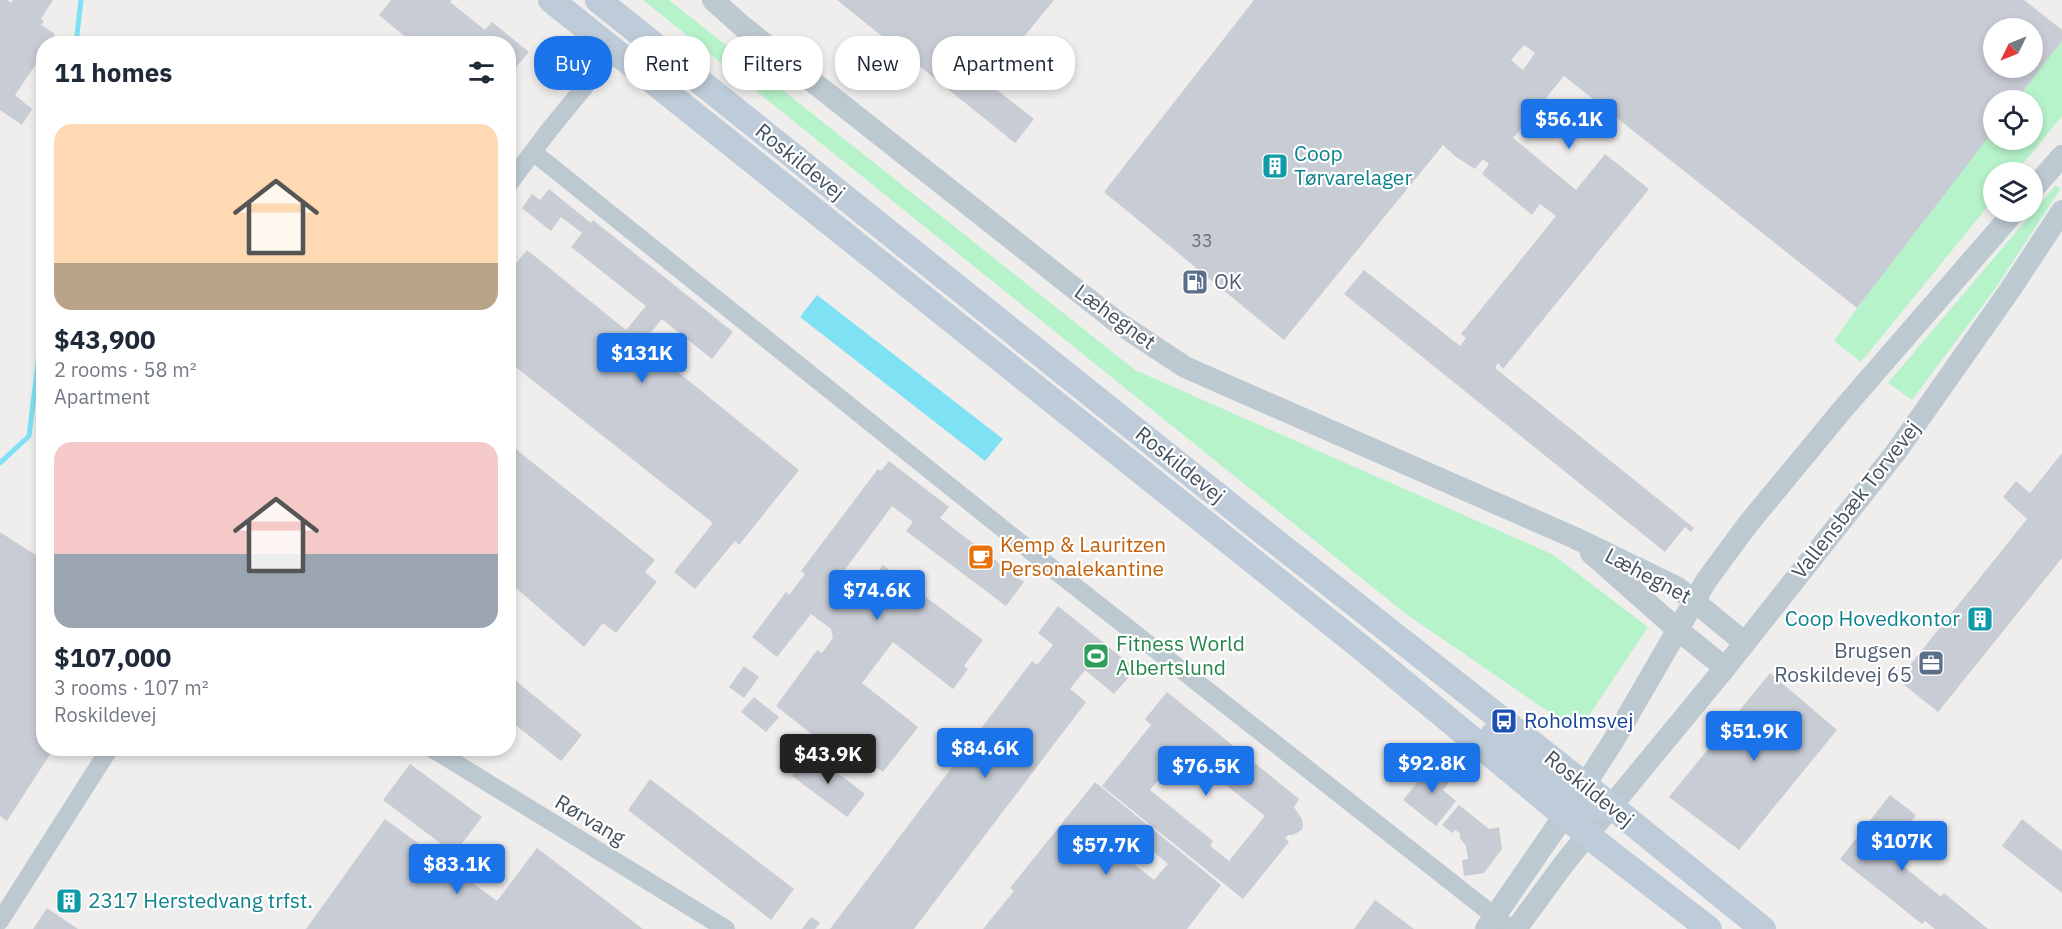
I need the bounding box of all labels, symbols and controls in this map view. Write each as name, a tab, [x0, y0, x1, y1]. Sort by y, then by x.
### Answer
north arrow	[1983, 18, 2043, 78]
map controls	[1983, 18, 2043, 222]
chip: Buy	[534, 36, 612, 90]
chip: Rent	[624, 36, 710, 90]
chip: Filters	[722, 36, 823, 90]
chip: New	[835, 36, 920, 90]
chip: Apartment	[932, 36, 1075, 90]
text: 11 homes	[54, 55, 172, 89]
icon: filters	[465, 56, 498, 89]
button: locate	[1983, 90, 2043, 150]
pin: $56.1K	[1520, 99, 1618, 150]
text: $56.1K	[1535, 105, 1603, 132]
street label: Roskildevej	[750, 116, 851, 206]
place label: Coop Tørvarelager	[1294, 139, 1412, 191]
building icon: Coop Tørvarelager	[1260, 151, 1290, 181]
button: layers	[1983, 162, 2043, 222]
icon: home	[222, 163, 330, 271]
house number: 33	[1191, 229, 1213, 252]
fuel station icon: OK	[1180, 267, 1210, 297]
place label: OK	[1214, 267, 1242, 295]
street label: Læhegnet	[1069, 277, 1162, 355]
text: $43,900	[54, 322, 156, 356]
pin: $131K	[600, 333, 684, 384]
text: $131K	[611, 339, 673, 366]
text: 2 rooms · 58 m²	[54, 356, 197, 383]
text: Apartment	[54, 383, 150, 410]
street label: Vallensbæk Torvevej	[1785, 415, 1926, 584]
street label: Roskildevej	[1130, 419, 1231, 509]
icon: home	[222, 481, 330, 589]
place label: Kemp & Lauritzen Personalekantine	[1000, 530, 1166, 582]
street label: Læhegnet	[1600, 541, 1697, 610]
cafe icon: Kemp & Lauritzen Personalekantine	[966, 542, 996, 572]
pin: $74.6K	[828, 570, 926, 621]
text: $74.6K	[843, 576, 911, 603]
place label: Coop Hovedkontor	[1785, 604, 1960, 632]
building icon: Coop Hovedkontor	[1965, 604, 1995, 634]
place label: Fitness World Albertslund	[1116, 629, 1245, 681]
place label: Brugsen Roskildevej 65	[1774, 636, 1912, 688]
text: $107,000	[54, 640, 171, 674]
sports icon: Fitness World Albertslund	[1081, 641, 1111, 671]
office icon: Brugsen Roskildevej 65	[1916, 648, 1946, 678]
text: 3 rooms · 107 m²	[54, 674, 209, 701]
text: Roskildevej	[54, 701, 157, 728]
bus stop icon: Roholmsvej	[1489, 706, 1519, 736]
place label: Roholmsvej	[1524, 706, 1634, 734]
pin: $51.9K	[1705, 711, 1803, 762]
text: $51.9K	[1720, 717, 1788, 744]
pin: $84.6K	[936, 728, 1034, 779]
pin: $43.9K	[779, 734, 877, 785]
text: $84.6K	[951, 734, 1019, 761]
text: $43.9K	[794, 740, 862, 767]
pin: $92.8K	[1383, 743, 1481, 794]
street label: Roskildevej	[1539, 743, 1640, 833]
pin: $76.5K	[1157, 746, 1255, 797]
text: $92.8K	[1398, 749, 1466, 776]
text: $76.5K	[1172, 752, 1240, 779]
street label: Rørvang	[550, 787, 631, 851]
pin: $107K	[1860, 821, 1944, 872]
pin: $57.7K	[1057, 825, 1155, 876]
text: $107K	[1871, 827, 1933, 854]
text: $57.7K	[1072, 831, 1140, 858]
pin: $83.1K	[408, 844, 506, 895]
text: $83.1K	[423, 850, 491, 877]
building icon: 2317 Herstedvang trfst.	[54, 886, 84, 916]
place label: 2317 Herstedvang trfst.	[88, 886, 313, 914]

